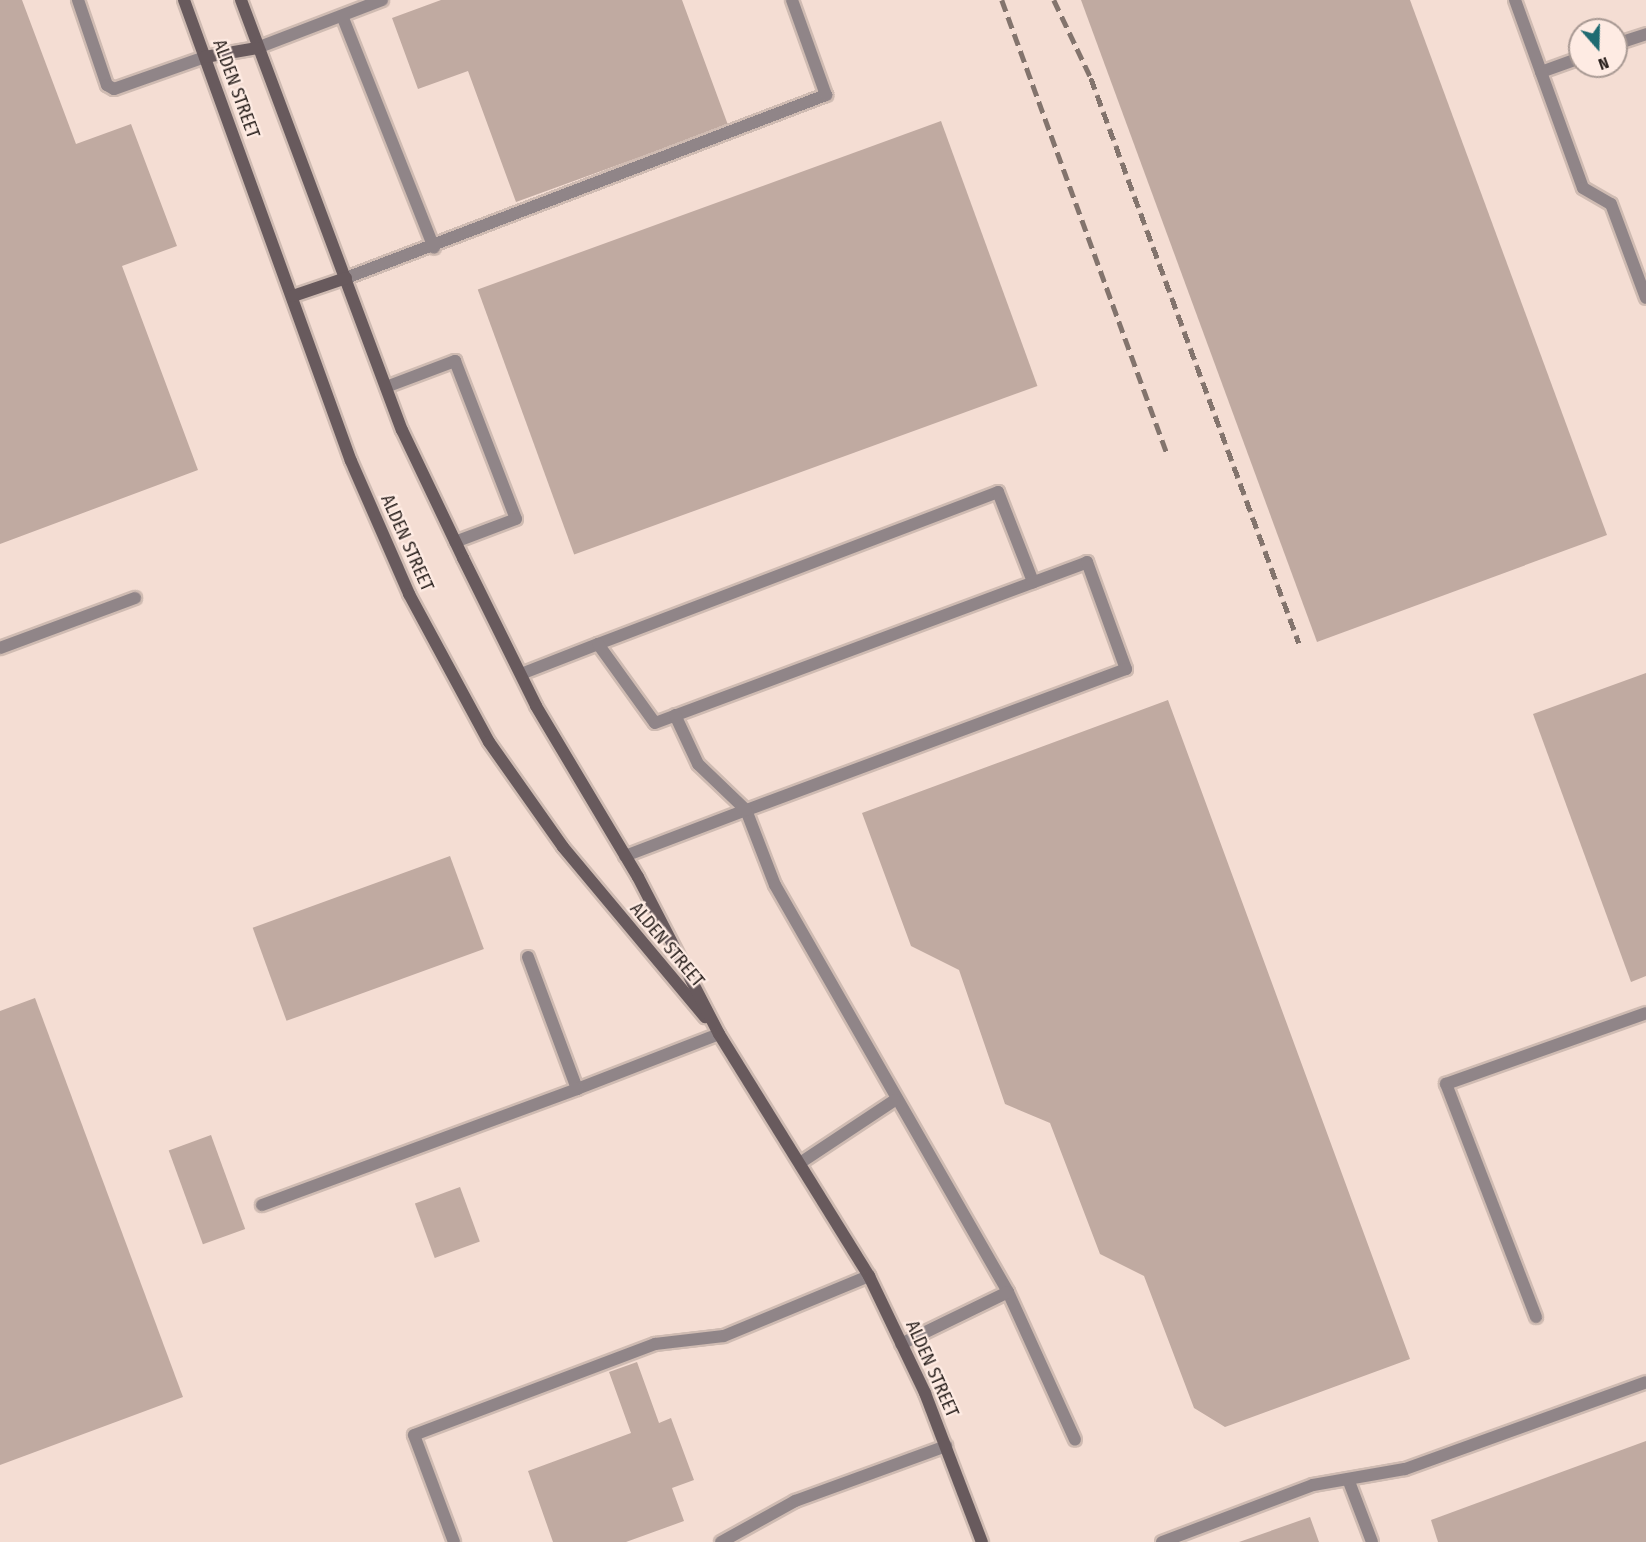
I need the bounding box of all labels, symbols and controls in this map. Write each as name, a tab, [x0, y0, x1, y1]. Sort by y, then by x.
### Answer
north arrow	[1568, 18, 1628, 78]
street label: ALDEN STREET	[208, 37, 264, 141]
text: N	[1596, 53, 1611, 74]
street label: ALDEN STREET	[376, 491, 438, 595]
street label: ALDEN STREET	[625, 898, 709, 992]
street label: ALDEN STREET	[901, 1317, 963, 1421]

